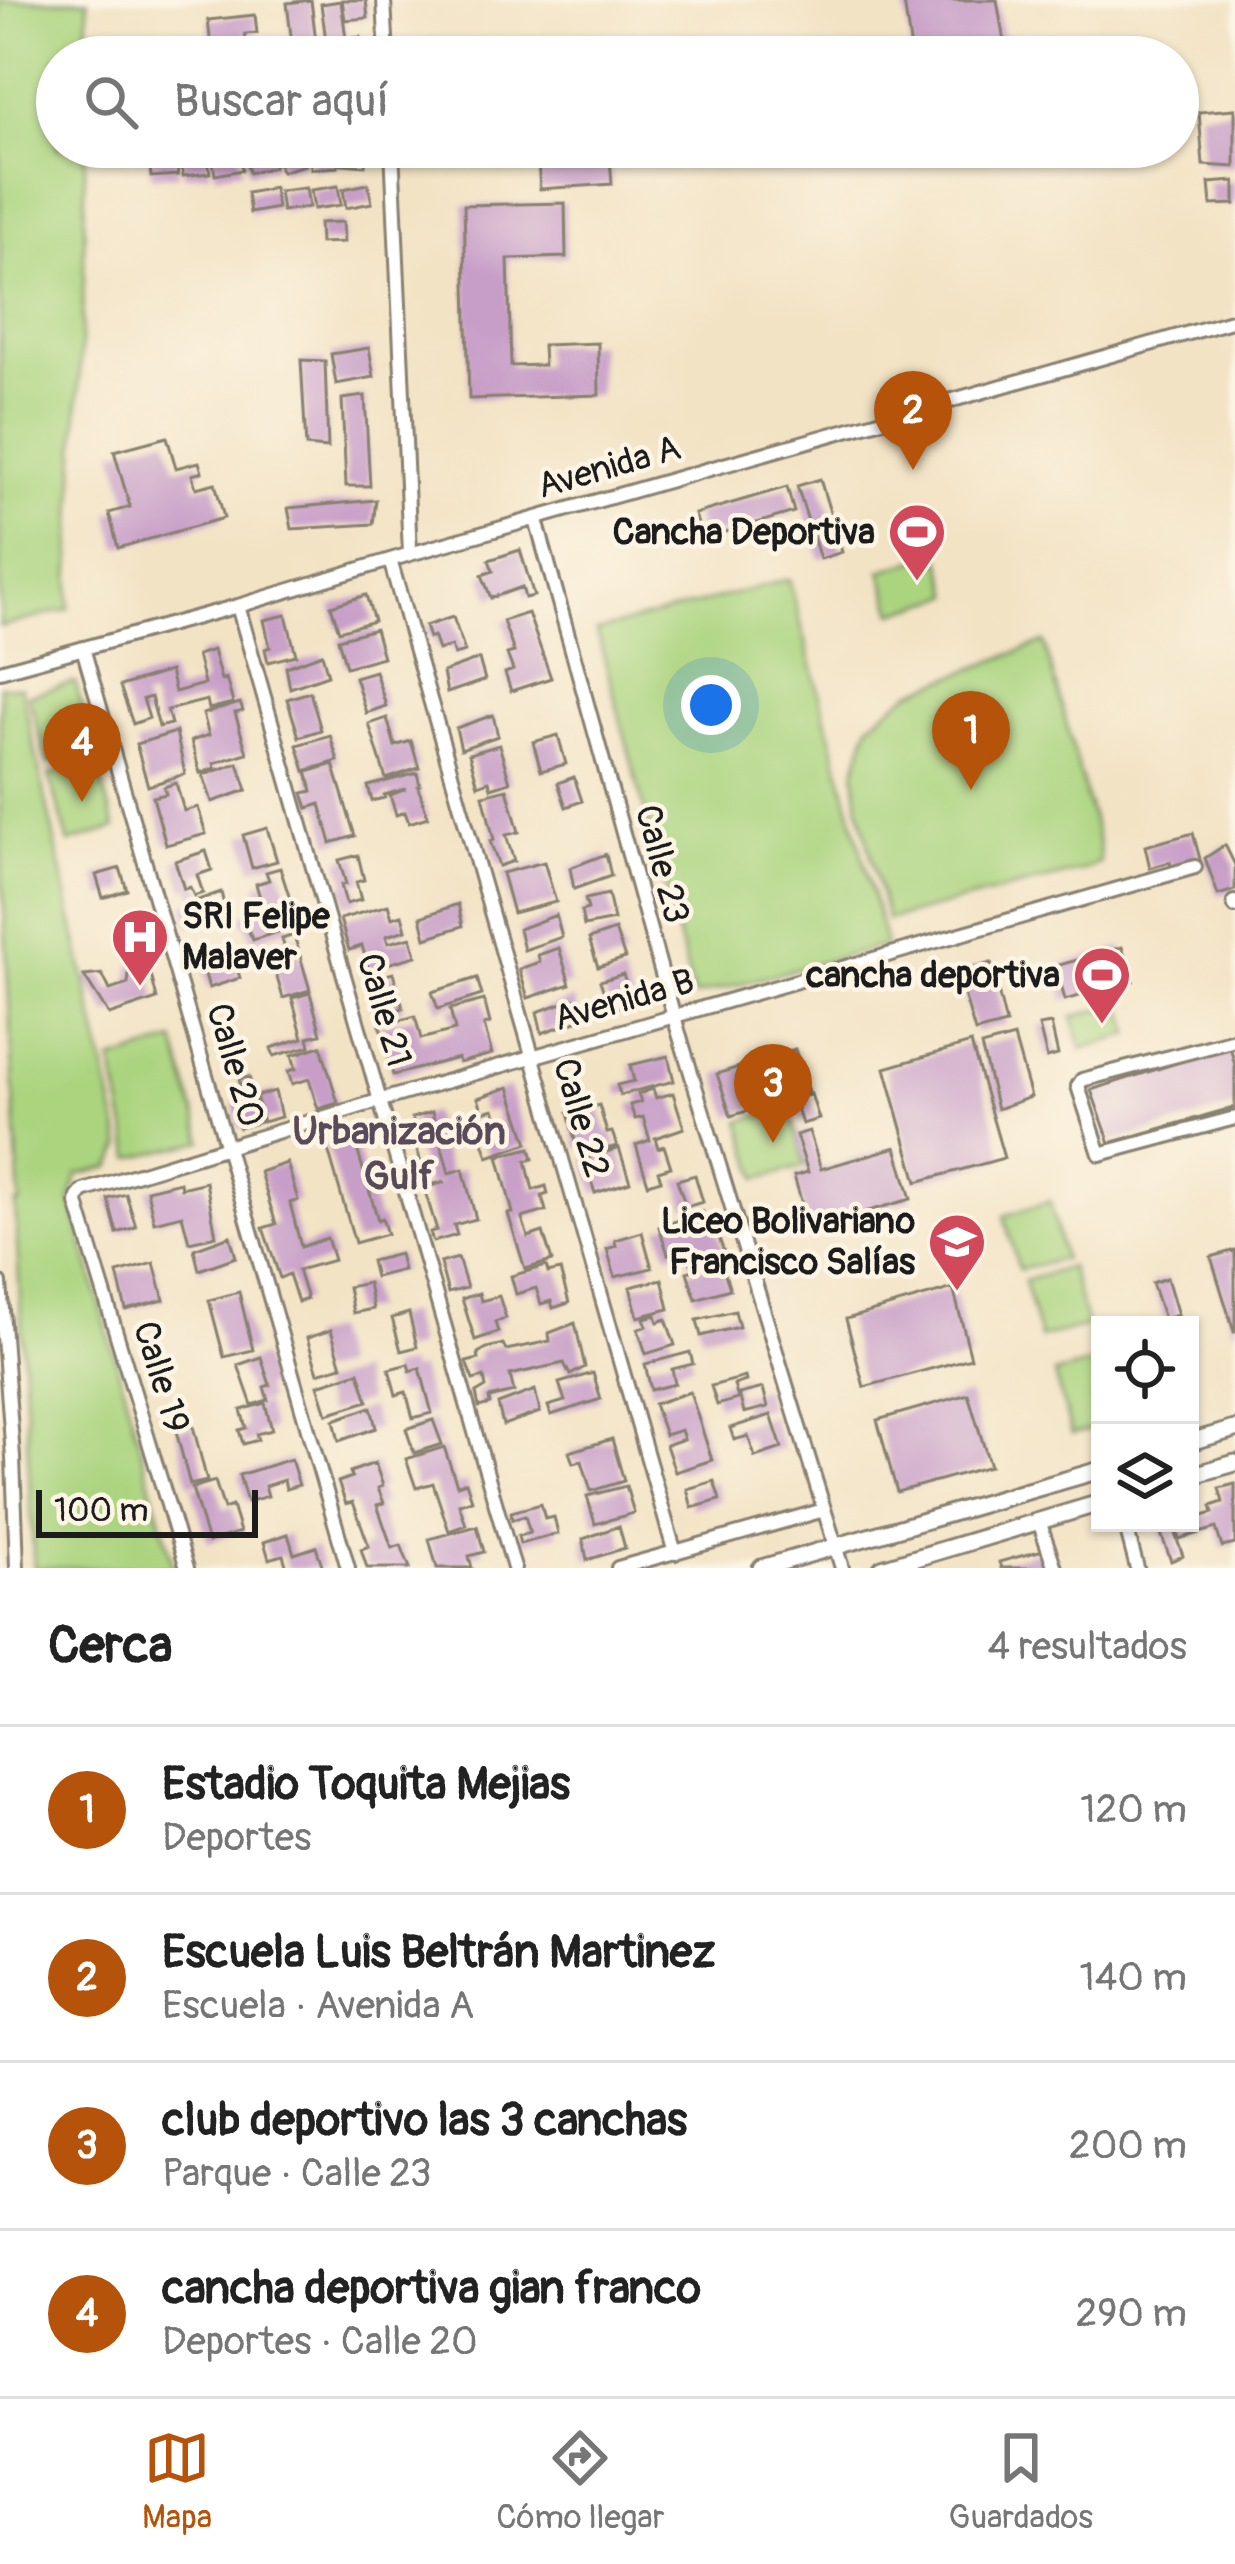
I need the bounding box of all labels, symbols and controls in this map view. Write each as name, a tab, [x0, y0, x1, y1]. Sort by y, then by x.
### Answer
search box	[36, 36, 1199, 168]
icon: search	[78, 69, 144, 135]
text: Buscar aquí	[174, 74, 389, 130]
pin: 2	[874, 371, 952, 470]
street label: Avenida A	[532, 425, 686, 509]
sports icon: Cancha Deportiva	[886, 501, 948, 583]
place label: Cancha Deportiva	[613, 510, 875, 555]
your location	[681, 675, 741, 735]
pin: 1	[932, 691, 1010, 790]
pin: 4	[43, 703, 121, 802]
street label: Calle 23	[625, 800, 699, 928]
place label: SRI Felipe Malaver	[182, 894, 331, 980]
hospital icon: SRI Felipe Malaver	[109, 906, 171, 988]
sports icon: cancha deportiva	[1071, 944, 1133, 1026]
street label: Calle 21	[346, 948, 422, 1072]
place label: cancha deportiva	[806, 953, 1060, 998]
street label: Avenida B	[549, 959, 699, 1041]
street label: Calle 20	[196, 998, 274, 1132]
pin: 3	[734, 1044, 812, 1143]
street label: Calle 22	[543, 1053, 619, 1183]
district label: Urbanización Gulf	[292, 1107, 506, 1201]
place label: Liceo Bolivariano Francisco Salías	[661, 1199, 916, 1285]
school or university icon: Liceo Bolivariano Francisco Salías	[926, 1211, 988, 1293]
street label: Calle 19	[123, 1316, 199, 1438]
map controls	[1091, 1316, 1199, 1532]
button: locate	[1091, 1316, 1199, 1424]
button: layers	[1091, 1424, 1199, 1532]
scale bar	[36, 1484, 258, 1537]
text: 100 m	[54, 1490, 148, 1531]
text: Cerca	[48, 1614, 172, 1678]
text: 4 resultados	[987, 1622, 1187, 1671]
text: Estadio Toquita Mejias	[162, 1757, 570, 1813]
text: 1	[79, 1785, 95, 1834]
text: 120 m	[1080, 1785, 1187, 1834]
text: Deportes	[162, 1813, 311, 1862]
text: Escuela Luis Beltrán Martinez	[162, 1925, 716, 1981]
text: 2	[76, 1953, 98, 2002]
text: 140 m	[1079, 1953, 1187, 2002]
text: Escuela · Avenida A	[162, 1981, 474, 2030]
text: club deportivo las 3 canchas	[162, 2093, 687, 2149]
text: 3	[76, 2121, 98, 2170]
text: 200 m	[1069, 2121, 1187, 2170]
text: Parque · Calle 23	[162, 2149, 432, 2198]
text: cancha deportiva gian franco	[162, 2261, 701, 2317]
text: 4	[76, 2289, 98, 2338]
text: 290 m	[1075, 2289, 1187, 2338]
text: Deportes · Calle 20	[162, 2317, 478, 2366]
tab: Mapa	[142, 2425, 212, 2538]
tab: Cómo llegar	[496, 2425, 664, 2538]
tab: Guardados	[949, 2425, 1093, 2538]

